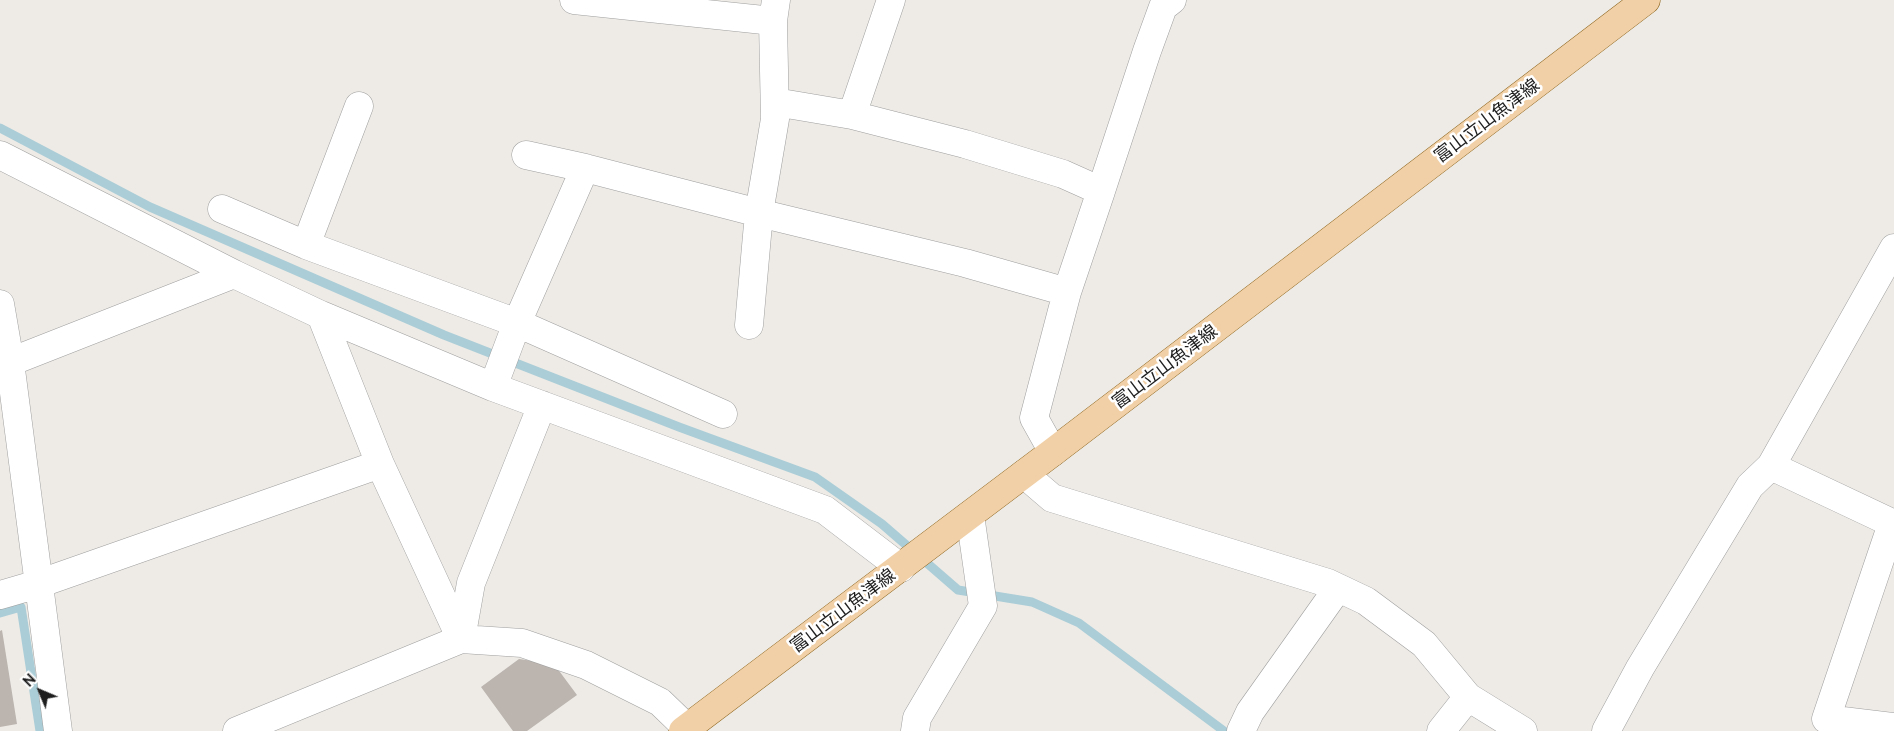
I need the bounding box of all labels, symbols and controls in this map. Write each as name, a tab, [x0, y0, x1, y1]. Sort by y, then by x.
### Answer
street label: 富山立山魚津線	[1430, 74, 1544, 168]
street label: 富山立山魚津線	[1108, 320, 1222, 414]
street label: 富山立山魚津線	[786, 564, 900, 658]
north arrow	[15, 666, 65, 716]
text: N	[20, 671, 39, 690]

